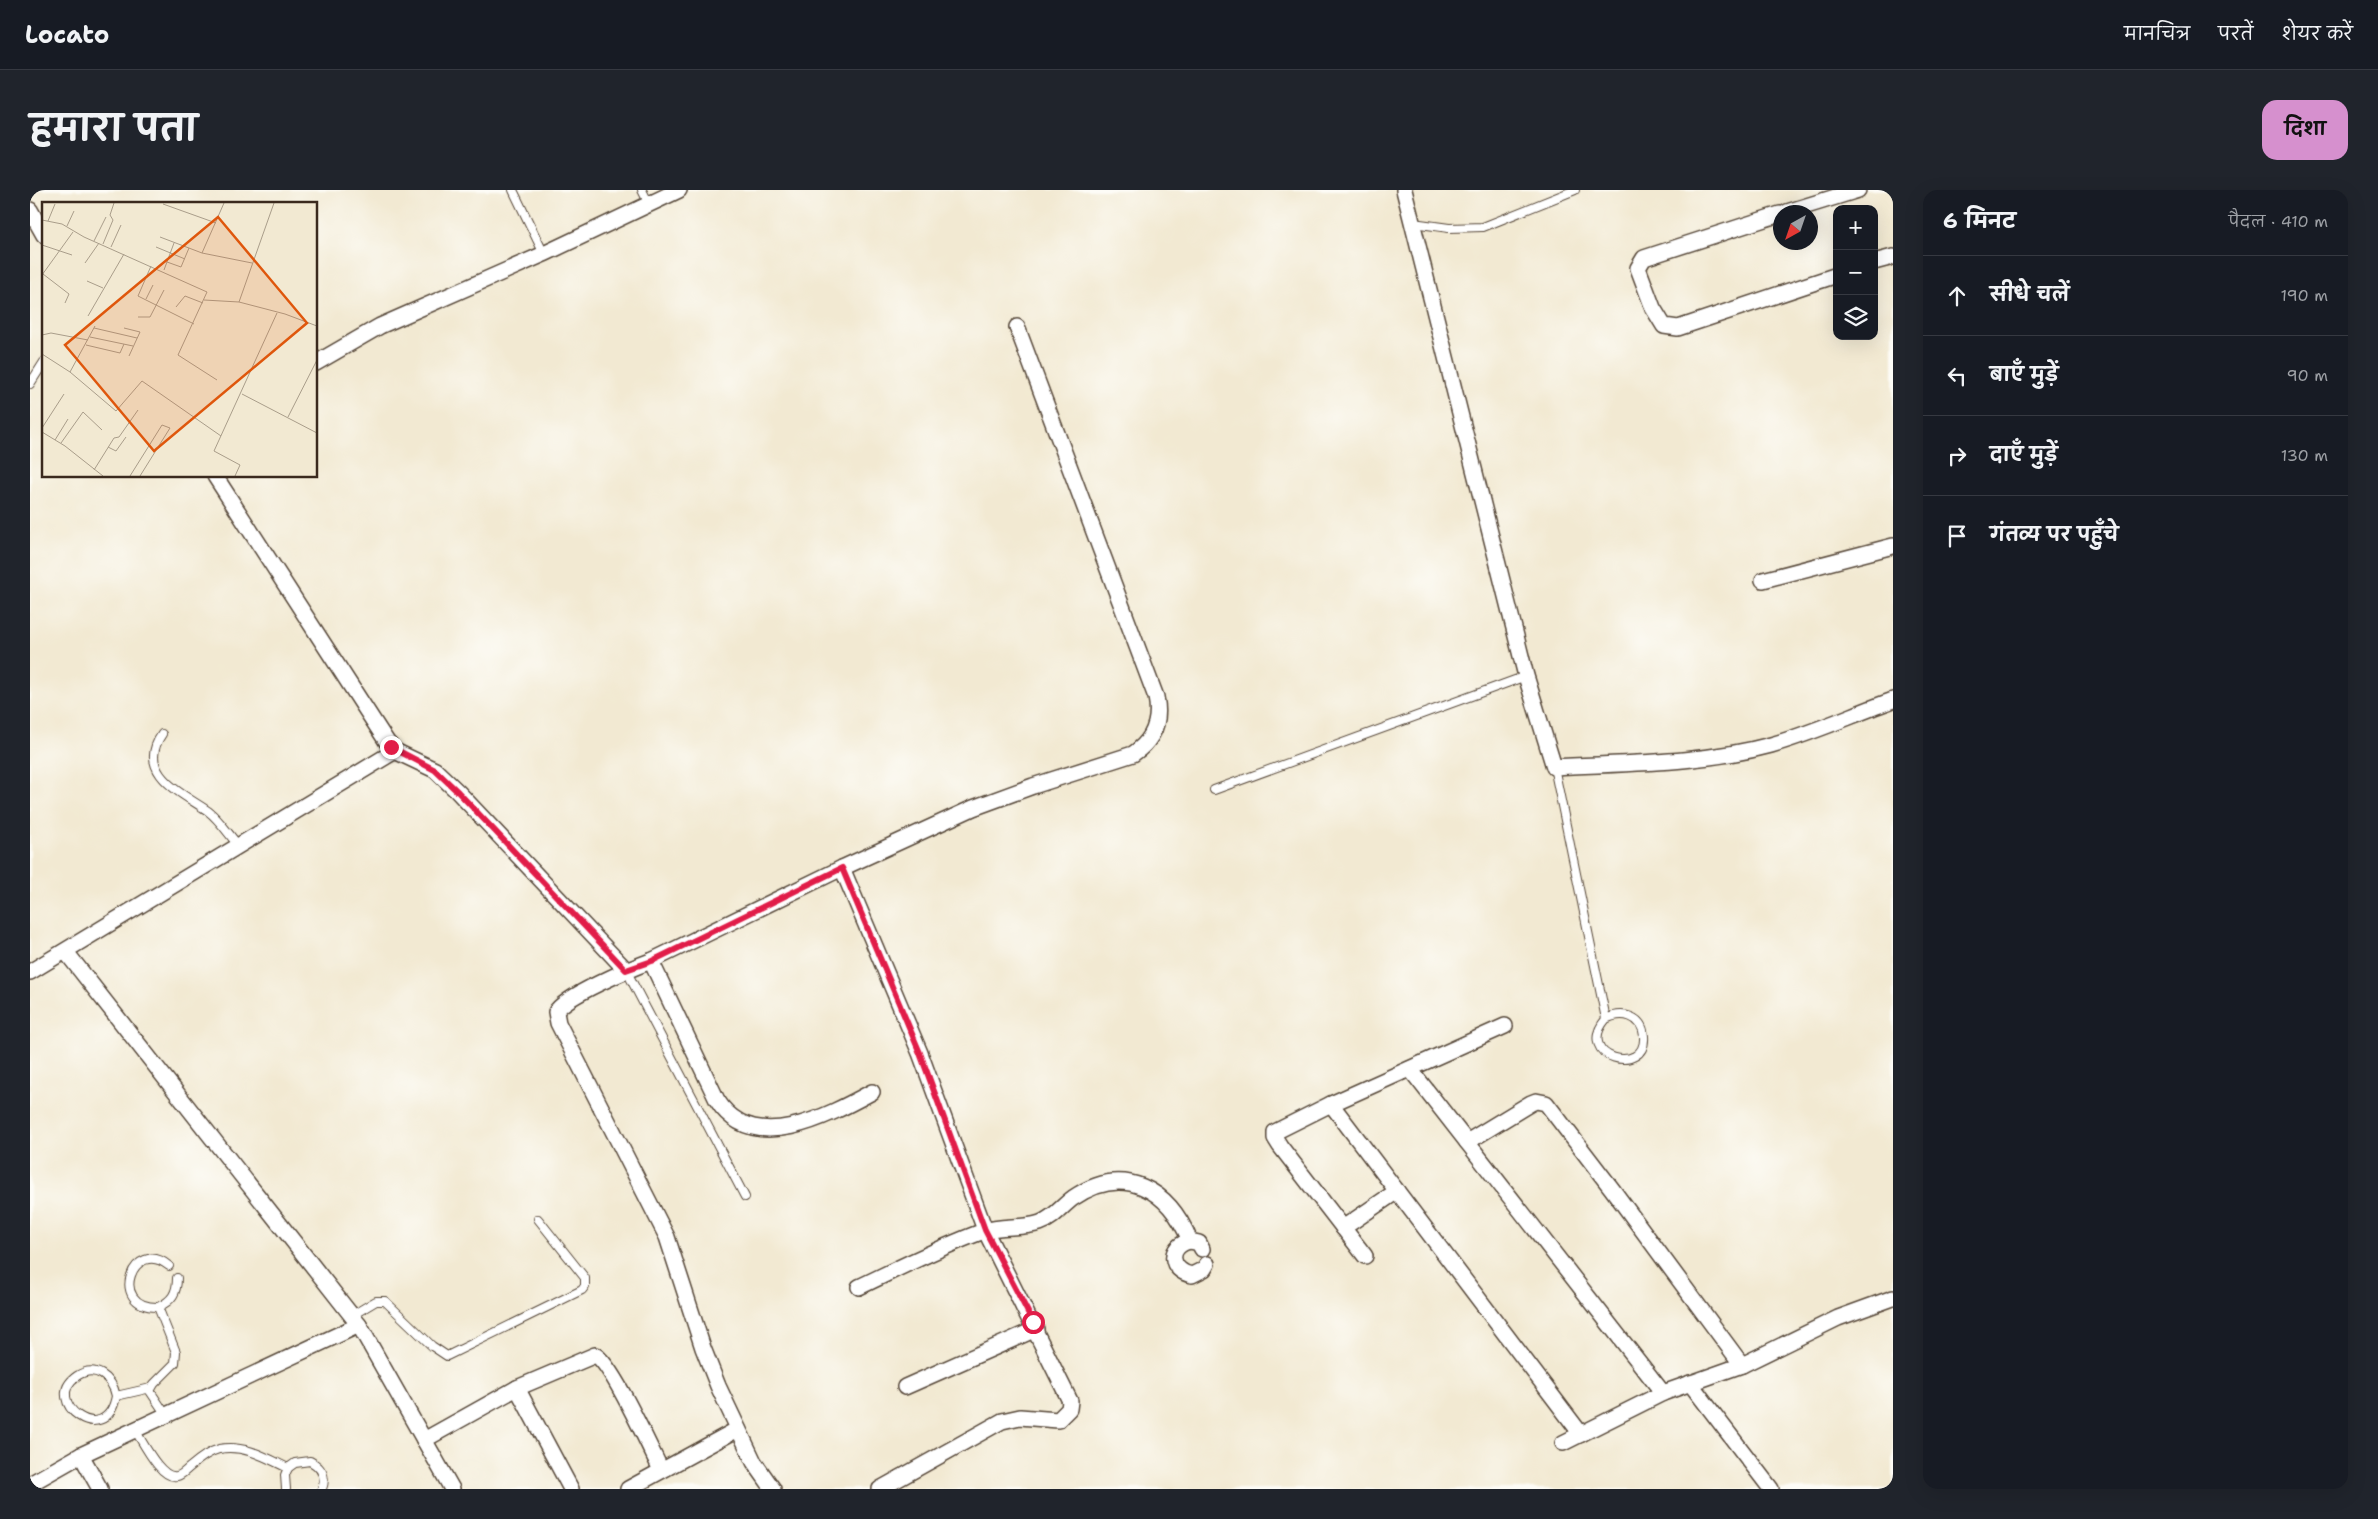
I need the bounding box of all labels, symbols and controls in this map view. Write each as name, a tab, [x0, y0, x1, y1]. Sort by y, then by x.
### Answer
text: Locato	[25, 19, 109, 51]
text: मानचित्र	[2124, 22, 2190, 46]
text: परतें	[2218, 22, 2253, 46]
text: शेयर करें	[2281, 22, 2353, 46]
button: दिशा	[2262, 100, 2348, 160]
text: हमारा पता	[30, 104, 198, 151]
inset map	[42, 202, 318, 478]
north arrow	[1773, 205, 1818, 250]
map controls	[1833, 205, 1878, 340]
button: +	[1833, 205, 1878, 250]
text: 6 मिनट	[1943, 207, 2016, 235]
text: पैदल · 410 m	[2228, 211, 2328, 232]
button: −	[1833, 250, 1878, 295]
icon: ahead	[1943, 282, 1971, 310]
text: सीधे चलें	[1990, 282, 2069, 307]
text: 190 m	[2281, 285, 2328, 306]
button: layers	[1833, 295, 1878, 340]
icon: left	[1943, 362, 1971, 390]
text: बाएँ मुड़ें	[1990, 362, 2058, 387]
text: 90 m	[2287, 365, 2328, 386]
icon: right	[1943, 442, 1971, 470]
text: दाएँ मुड़ें	[1990, 442, 2058, 467]
text: 130 m	[2281, 445, 2328, 466]
icon: arrive	[1943, 522, 1971, 550]
text: गंतव्य पर पहुँचे	[1990, 522, 2119, 547]
route end	[380, 736, 403, 759]
route start	[1022, 1311, 1045, 1334]

